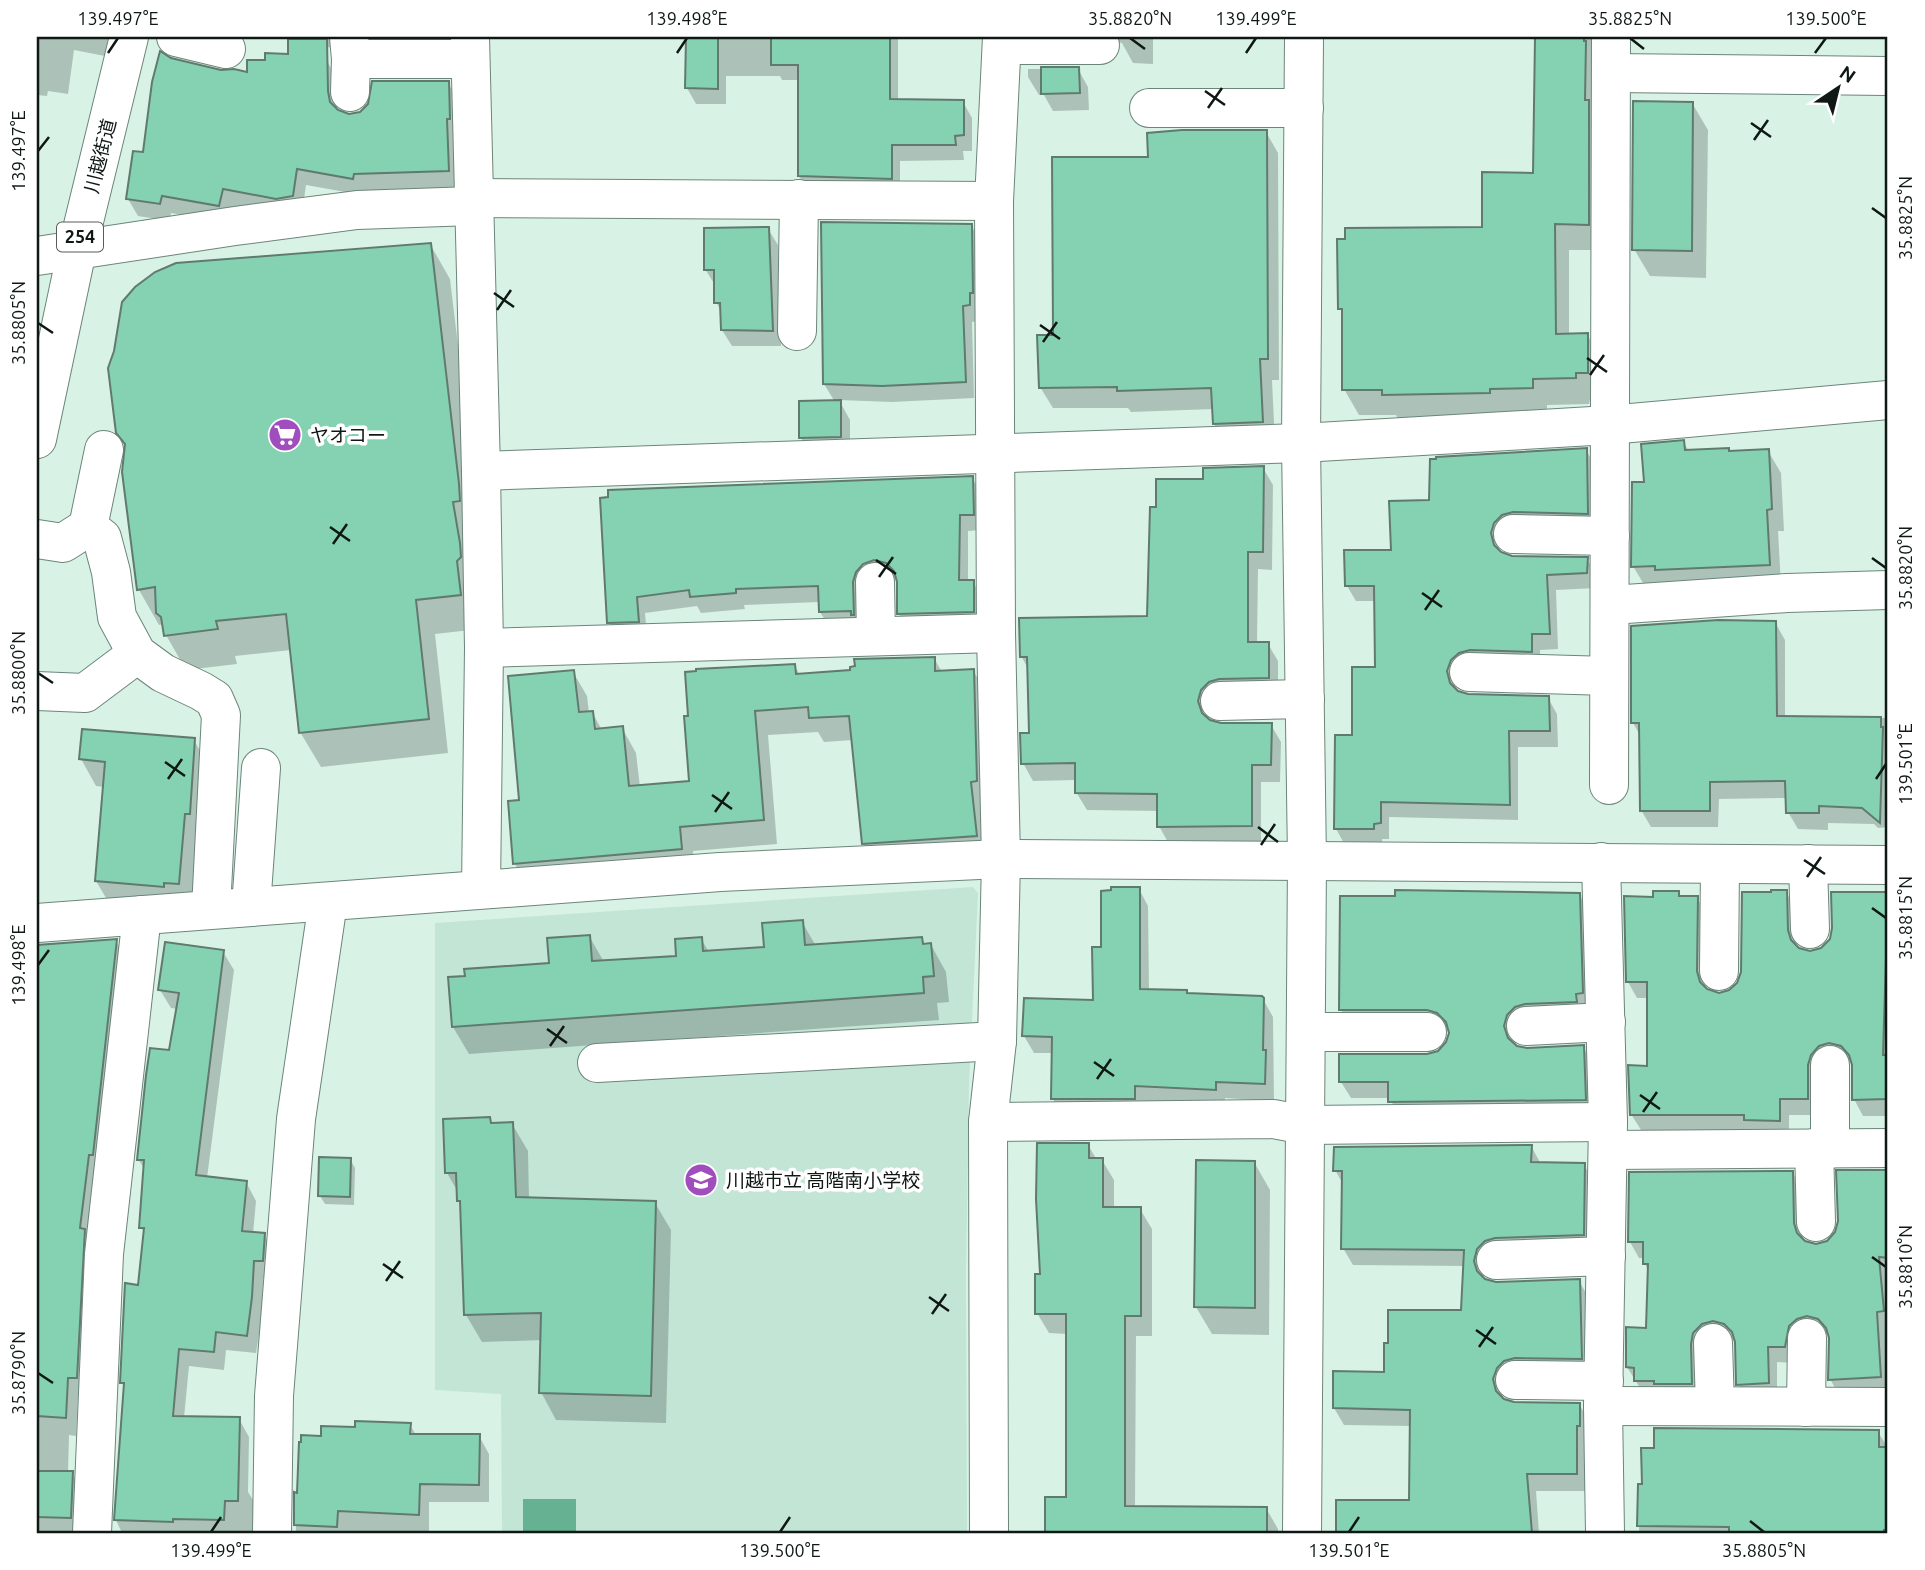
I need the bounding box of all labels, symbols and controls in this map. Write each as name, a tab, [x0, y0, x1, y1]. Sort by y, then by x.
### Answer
text: 139.497°E	[77, 8, 159, 28]
text: 139.498°E	[646, 8, 728, 28]
text: 35.8820°N	[1088, 8, 1172, 28]
text: 139.499°E	[1215, 8, 1297, 28]
text: 35.8825°N	[1588, 8, 1672, 28]
text: 139.500°E	[1785, 8, 1867, 28]
north arrow	[1802, 52, 1872, 122]
text: N	[1836, 61, 1860, 87]
text: 139.497°E	[8, 110, 28, 192]
street label: 川越街道	[80, 116, 120, 196]
text: 35.8825°N	[1895, 176, 1915, 260]
road number: 254	[57, 222, 103, 251]
text: 35.8805°N	[8, 281, 28, 365]
supermarket icon: ヤオコー	[266, 416, 304, 454]
place label: ヤオコー	[310, 424, 386, 446]
text: 35.8820°N	[1895, 526, 1915, 610]
text: 35.8800°N	[8, 631, 28, 715]
text: 139.501°E	[1895, 723, 1915, 805]
text: 35.8815°N	[1895, 876, 1915, 960]
text: 139.498°E	[8, 924, 28, 1006]
school or university icon: 川越市立 高階南小学校	[682, 1161, 720, 1199]
place label: 川越市立 高階南小学校	[726, 1169, 920, 1191]
text: 35.8810°N	[1895, 1225, 1915, 1309]
text: 35.8790°N	[8, 1331, 28, 1415]
text: 139.499°E	[170, 1540, 252, 1560]
text: 139.500°E	[739, 1540, 821, 1560]
text: 139.501°E	[1308, 1540, 1390, 1560]
text: 35.8805°N	[1722, 1540, 1806, 1560]

